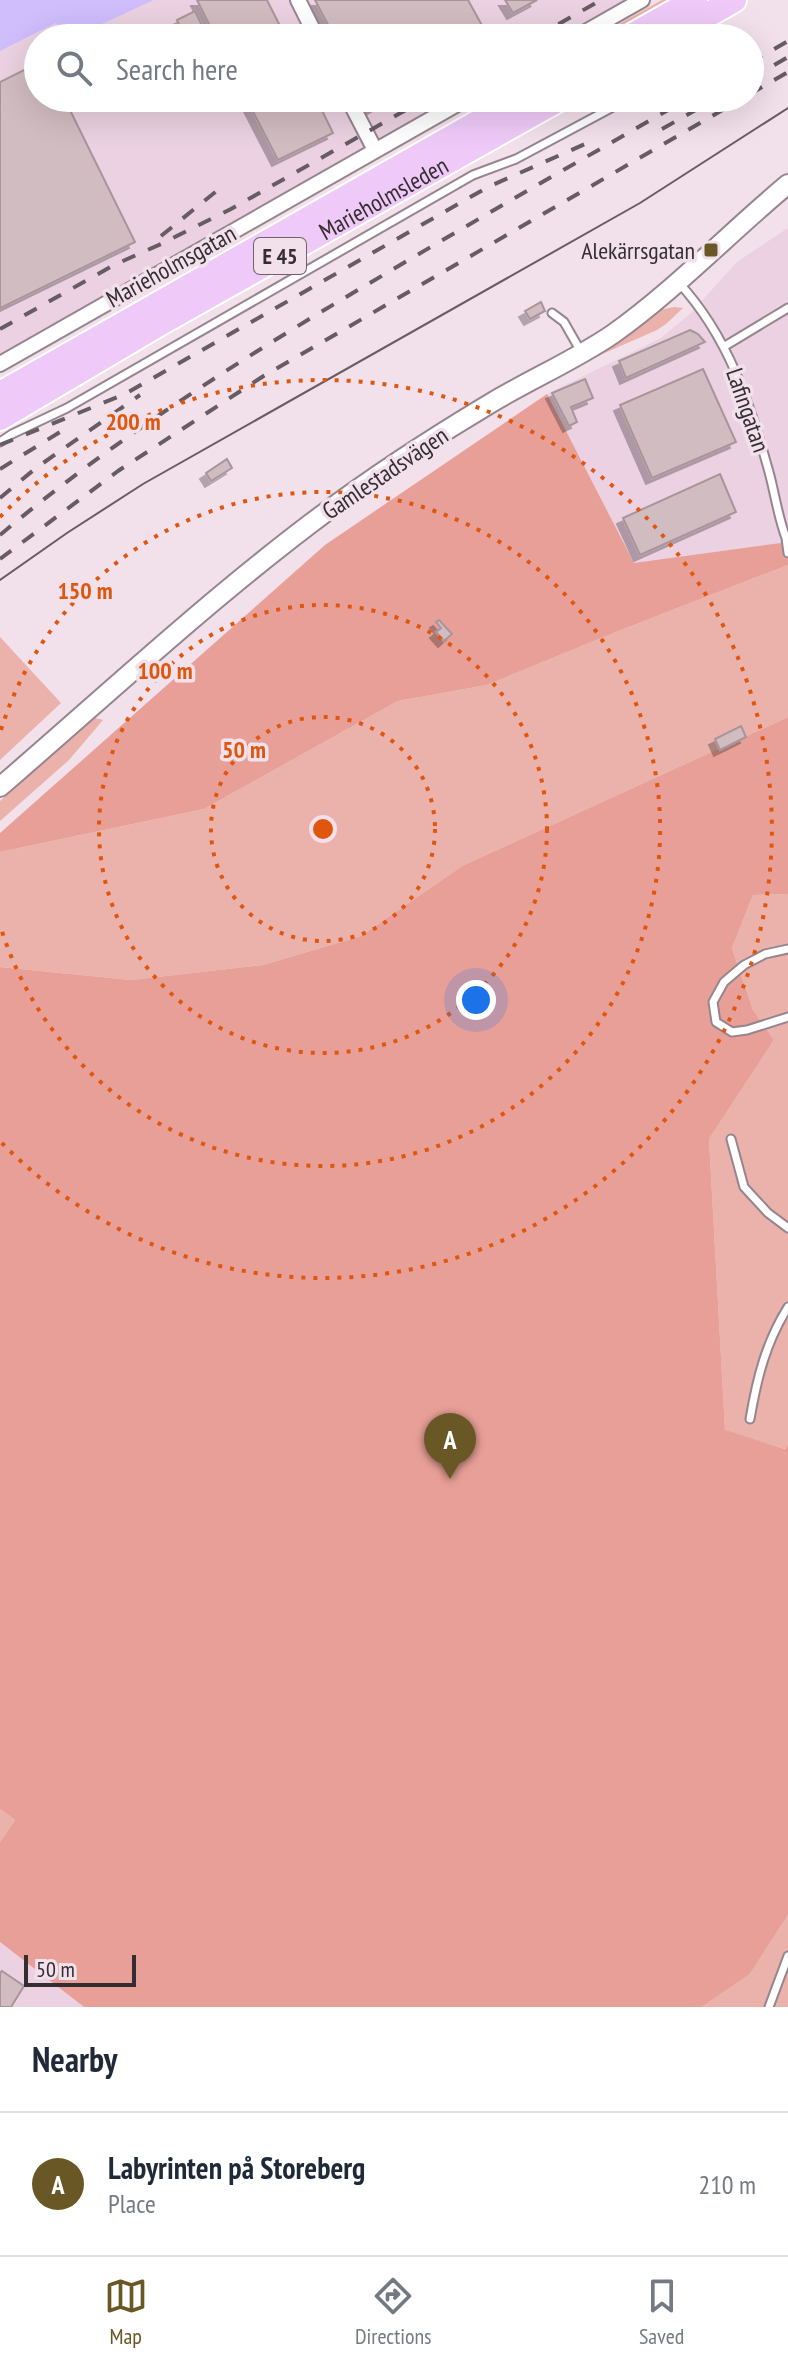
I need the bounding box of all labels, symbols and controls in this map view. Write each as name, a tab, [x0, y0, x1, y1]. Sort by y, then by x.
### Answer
search box	[24, 24, 764, 112]
icon: search	[52, 46, 96, 90]
text: Search here	[116, 49, 238, 88]
street label: Marieholmsleden	[313, 149, 453, 246]
street label: Marieholmsgatan	[101, 218, 241, 314]
place label: Alekärrsgatan	[581, 235, 695, 266]
road number: E 45	[254, 238, 306, 274]
marker: Alekärrsgatan	[702, 241, 720, 259]
street label: Lafingatan	[719, 364, 777, 456]
text: 200 m	[105, 406, 161, 437]
street label: Gamlestadsvägen	[316, 420, 454, 526]
text: 150 m	[57, 575, 113, 606]
text: 100 m	[137, 655, 193, 686]
text: 50 m	[222, 734, 266, 765]
centre of rings	[309, 815, 337, 843]
your location	[456, 980, 496, 1020]
pin: A	[424, 1413, 476, 1479]
scale bar	[24, 1951, 136, 1987]
text: 50 m	[36, 1955, 75, 1983]
text: Nearby	[32, 2037, 117, 2081]
text: Labyrinten på Storeberg	[108, 2148, 365, 2187]
text: A	[51, 2168, 65, 2201]
text: 210 m	[698, 2168, 756, 2201]
text: Place	[108, 2187, 156, 2220]
tab: Map	[104, 2274, 148, 2350]
tab: Directions	[355, 2274, 432, 2350]
tab: Saved	[639, 2274, 684, 2350]

